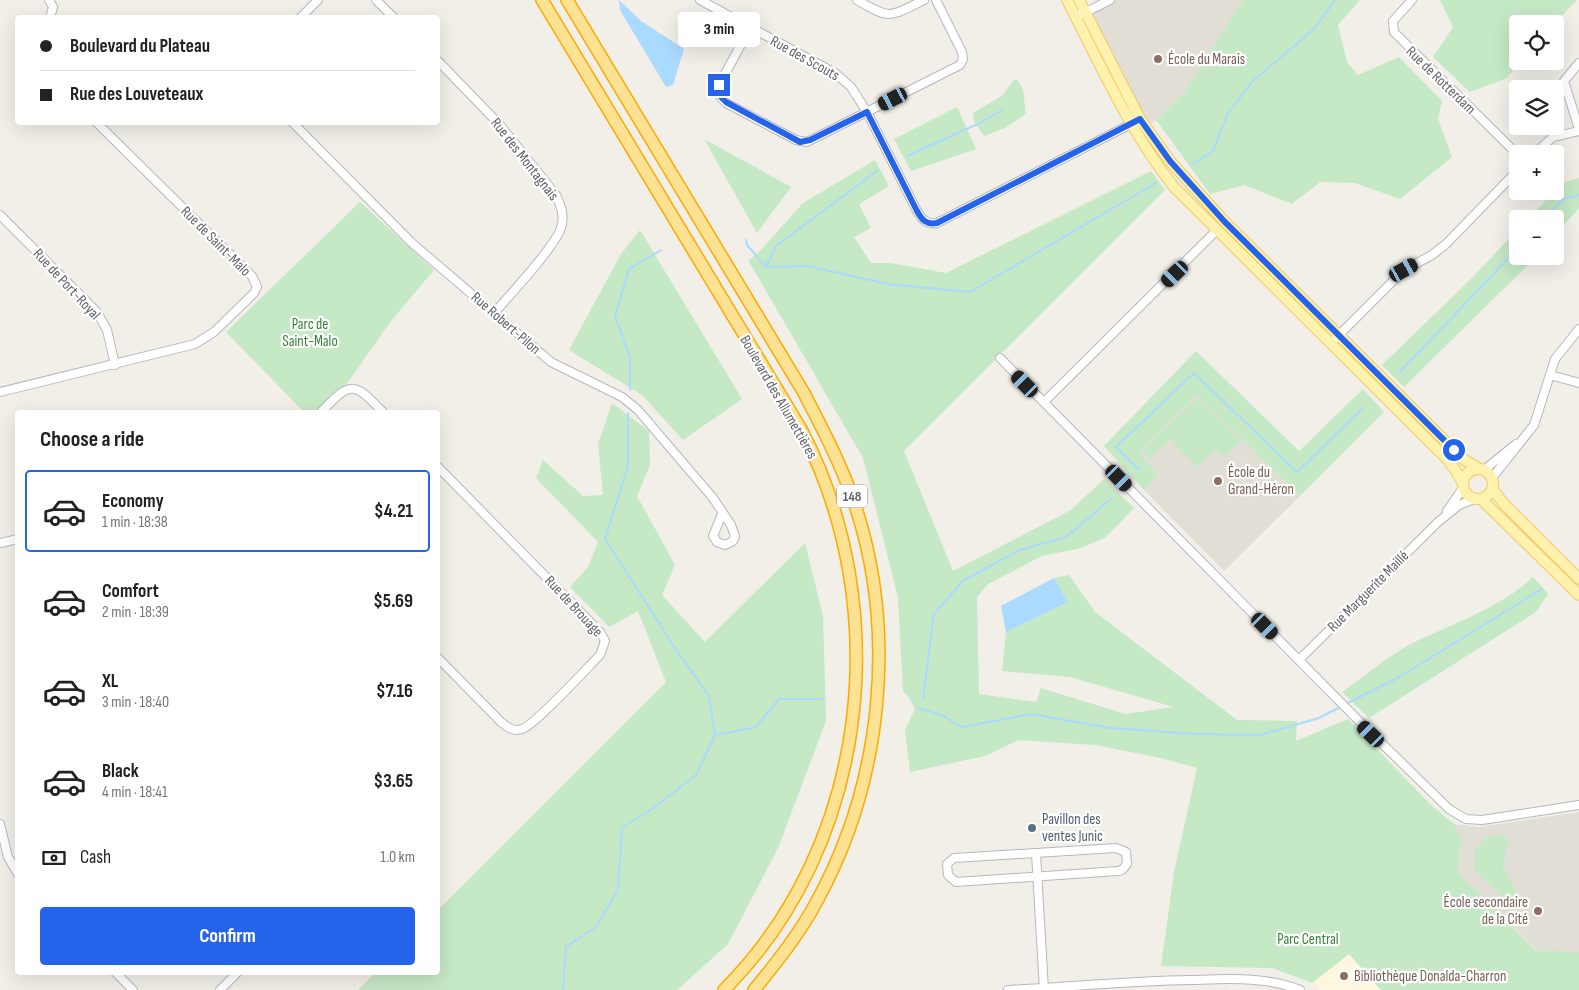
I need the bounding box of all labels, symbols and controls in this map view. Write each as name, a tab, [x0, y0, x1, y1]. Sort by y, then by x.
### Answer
callout: 3 min	[678, 12, 760, 48]
map controls	[1509, 15, 1564, 265]
button: locate	[1509, 15, 1564, 70]
text: 3 min	[704, 20, 734, 39]
street label: Rue des Scouts	[767, 32, 843, 85]
text: Boulevard du Plateau	[70, 35, 210, 58]
street label: Rue de Rotterdam	[1402, 42, 1480, 118]
place label: École du Marais	[1168, 50, 1245, 69]
marker: École du Marais	[1152, 53, 1164, 65]
route end	[708, 74, 730, 96]
button: layers	[1509, 80, 1564, 135]
text: Rue des Louveteaux	[70, 83, 203, 106]
car	[876, 86, 909, 112]
street label: Rue des Montagnais	[486, 114, 563, 205]
button: +	[1509, 145, 1564, 200]
street label: Rue de Saint-Malo	[177, 202, 255, 280]
button: −	[1509, 210, 1564, 265]
street label: Rue de Port-Royal	[29, 245, 104, 324]
car	[1387, 256, 1420, 284]
car	[1159, 258, 1191, 290]
street label: Rue Robert-Pilon	[467, 288, 544, 359]
park label: Parc de Saint-Malo	[282, 315, 338, 351]
street label: Boulevard des Allumettières	[735, 332, 822, 462]
car	[1009, 368, 1040, 400]
text: Choose a ride	[40, 426, 144, 453]
route start	[1443, 439, 1465, 461]
car	[1103, 462, 1134, 494]
place label: École du Grand-Héron	[1228, 463, 1294, 499]
marker: École du Grand-Héron	[1212, 475, 1224, 487]
road number: 148	[837, 484, 867, 508]
icon: car	[42, 489, 87, 534]
text: Economy	[102, 490, 164, 513]
text: $4.21	[374, 500, 413, 523]
text: 1 min · 18:38	[102, 513, 168, 532]
street label: Rue Marguerite Maillé	[1324, 547, 1413, 636]
street label: Rue de Brouage	[540, 572, 607, 641]
icon: car	[42, 579, 87, 624]
text: Comfort	[102, 580, 159, 603]
text: $5.69	[373, 590, 413, 613]
text: 2 min · 18:39	[102, 603, 169, 622]
car	[1249, 610, 1280, 642]
icon: car	[42, 669, 87, 714]
text: XL	[102, 670, 118, 693]
text: $7.16	[376, 680, 413, 703]
text: 3 min · 18:40	[102, 693, 169, 712]
car	[1355, 718, 1387, 750]
icon: car	[42, 759, 87, 804]
text: Black	[102, 760, 139, 783]
text: $3.65	[374, 770, 413, 793]
text: 4 min · 18:41	[102, 783, 168, 802]
place label: Pavillon des ventes Junic	[1042, 810, 1103, 846]
marker: Pavillon des ventes Junic	[1026, 822, 1038, 834]
icon: cash	[40, 844, 68, 872]
text: Cash	[80, 846, 111, 869]
text: 1.0 km	[380, 848, 415, 867]
place label: École secondaire de la Cité	[1444, 893, 1528, 929]
marker: École secondaire de la Cité	[1532, 905, 1544, 917]
button: Confirm	[40, 907, 415, 965]
park label: Parc Central	[1277, 930, 1339, 949]
place label: Bibliothèque Donalda-Charron	[1354, 967, 1506, 986]
marker: Bibliothèque Donalda-Charron	[1338, 970, 1350, 982]

